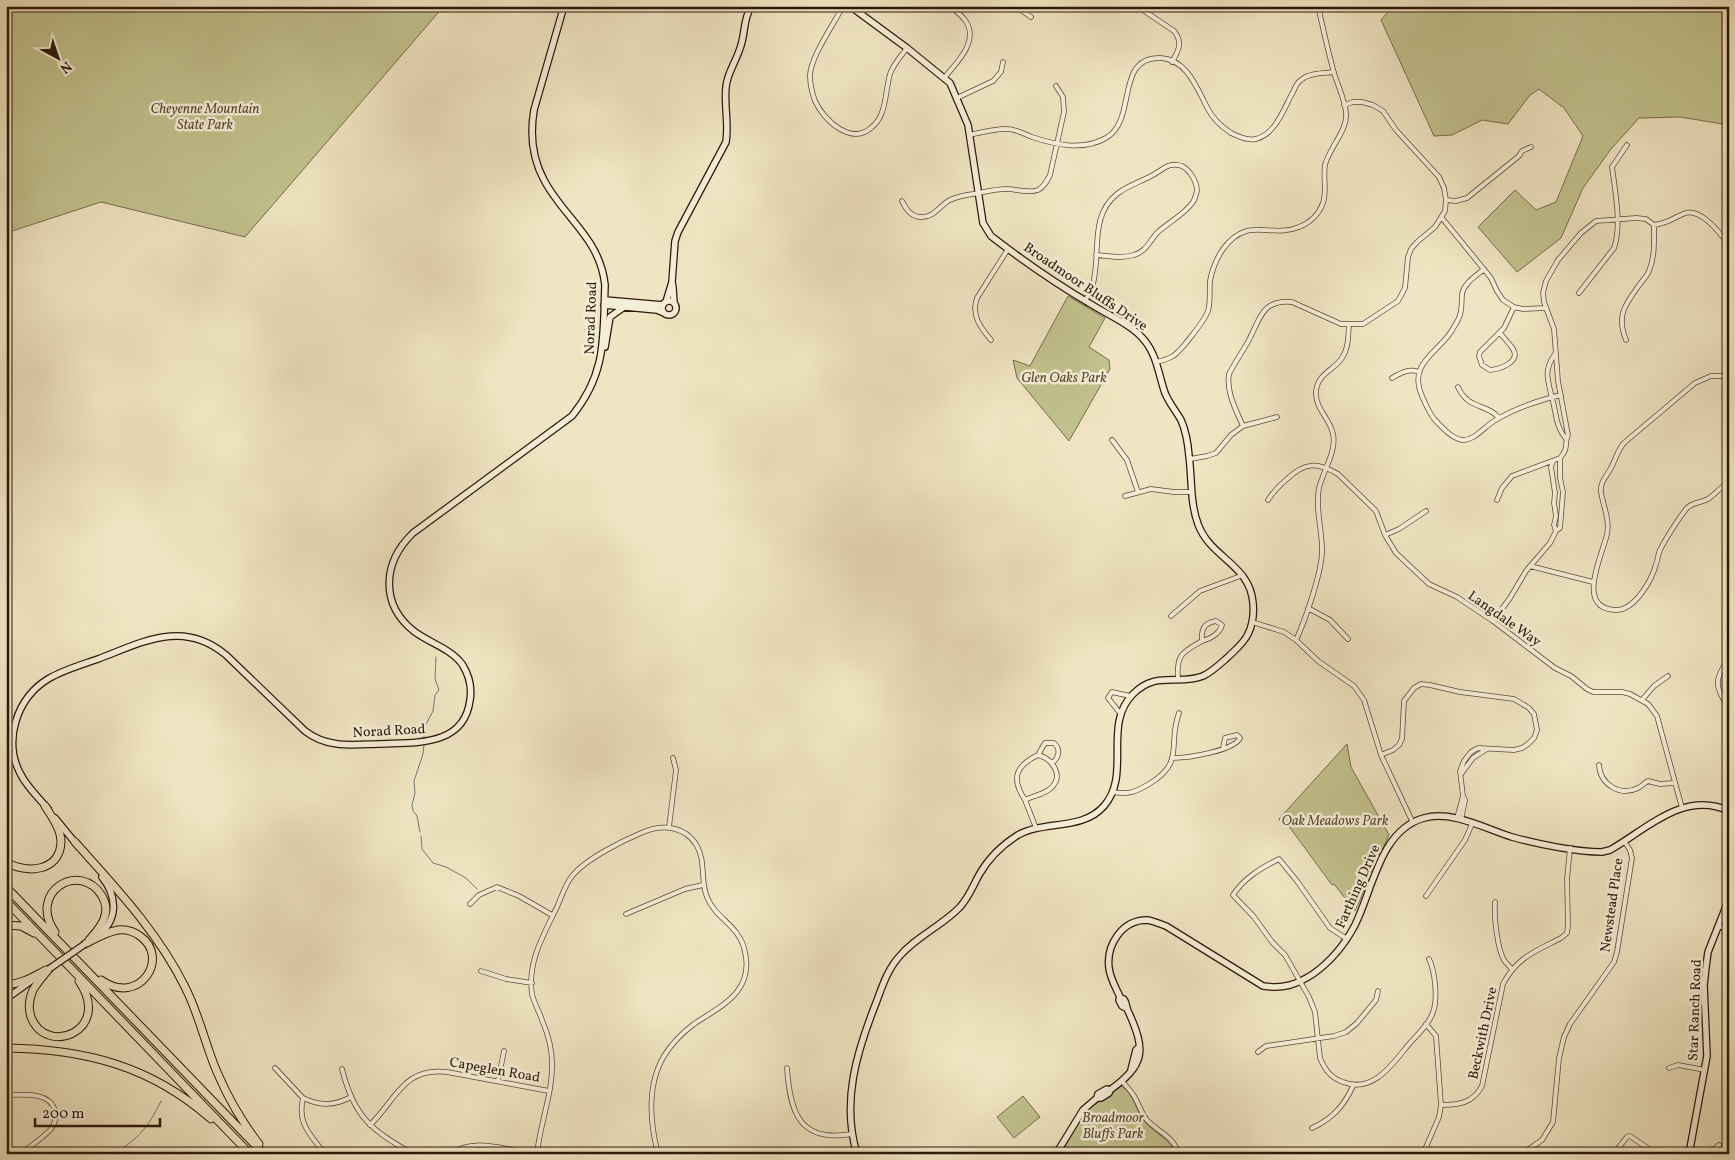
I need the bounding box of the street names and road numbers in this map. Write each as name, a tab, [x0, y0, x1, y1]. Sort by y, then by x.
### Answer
street label: Broadmoor Bluffs Drive	[1019, 239, 1151, 336]
street label: Norad Road	[581, 281, 602, 355]
street label: Langdale Way	[1464, 587, 1545, 652]
street label: Norad Road	[352, 720, 426, 743]
street label: Farthing Drive	[1331, 841, 1385, 932]
street label: Newstead Place	[1596, 857, 1629, 954]
street label: Star Ranch Road	[1684, 959, 1707, 1061]
street label: Beckwith Drive	[1464, 985, 1503, 1081]
street label: Capeglen Road	[448, 1053, 542, 1088]

